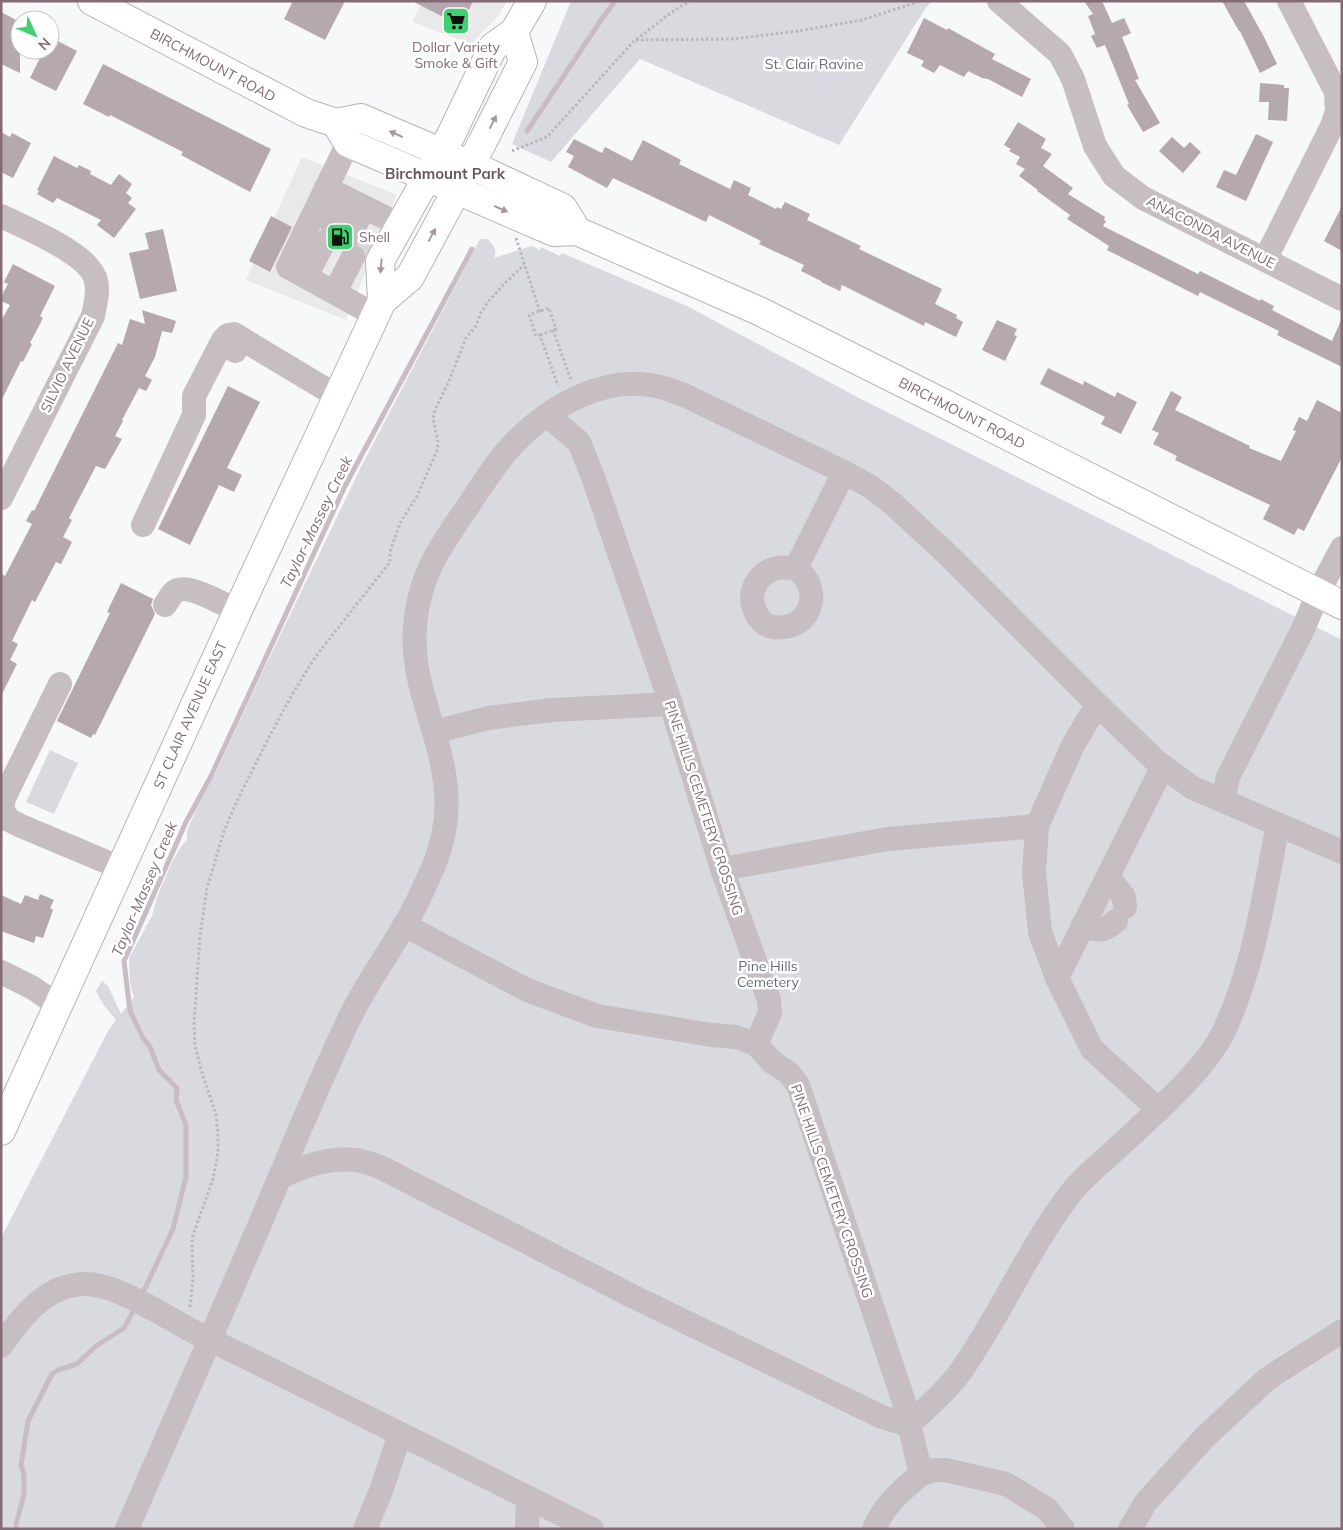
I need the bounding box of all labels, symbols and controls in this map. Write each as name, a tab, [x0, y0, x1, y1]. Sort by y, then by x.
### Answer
supermarket icon: Dollar Variety Smoke & Gift	[441, 6, 471, 36]
north arrow	[10, 10, 60, 60]
street label: BIRCHMOUNT ROAD	[147, 24, 279, 106]
text: N	[34, 34, 54, 54]
place label: Dollar Variety Smoke & Gift	[412, 38, 501, 72]
park label: St. Clair Ravine	[765, 55, 863, 73]
one-way arrow	[489, 115, 497, 129]
one-way arrow	[389, 129, 403, 137]
district label: Birchmount Park	[385, 164, 506, 183]
street label: ANACONDA AVENUE	[1144, 192, 1278, 272]
one-way arrow	[494, 205, 508, 213]
fuel station icon: Shell	[325, 222, 355, 252]
place label: Shell	[359, 228, 390, 246]
one-way arrow	[428, 228, 436, 243]
one-way arrow	[377, 258, 385, 274]
street label: SILVIO AVENUE	[36, 315, 98, 415]
street label: BIRCHMOUNT ROAD	[896, 373, 1028, 453]
water label: Taylor-Massey Creek	[276, 452, 357, 591]
street label: ST CLAIR AVENUE EAST	[149, 638, 231, 792]
street label: PINE HILLS CEMETERY CROSSING	[661, 698, 747, 918]
water label: Taylor-Massey Creek	[107, 817, 182, 959]
park label: Pine Hills Cemetery	[737, 957, 800, 991]
street label: PINE HILLS CEMETERY CROSSING	[787, 1082, 877, 1300]

